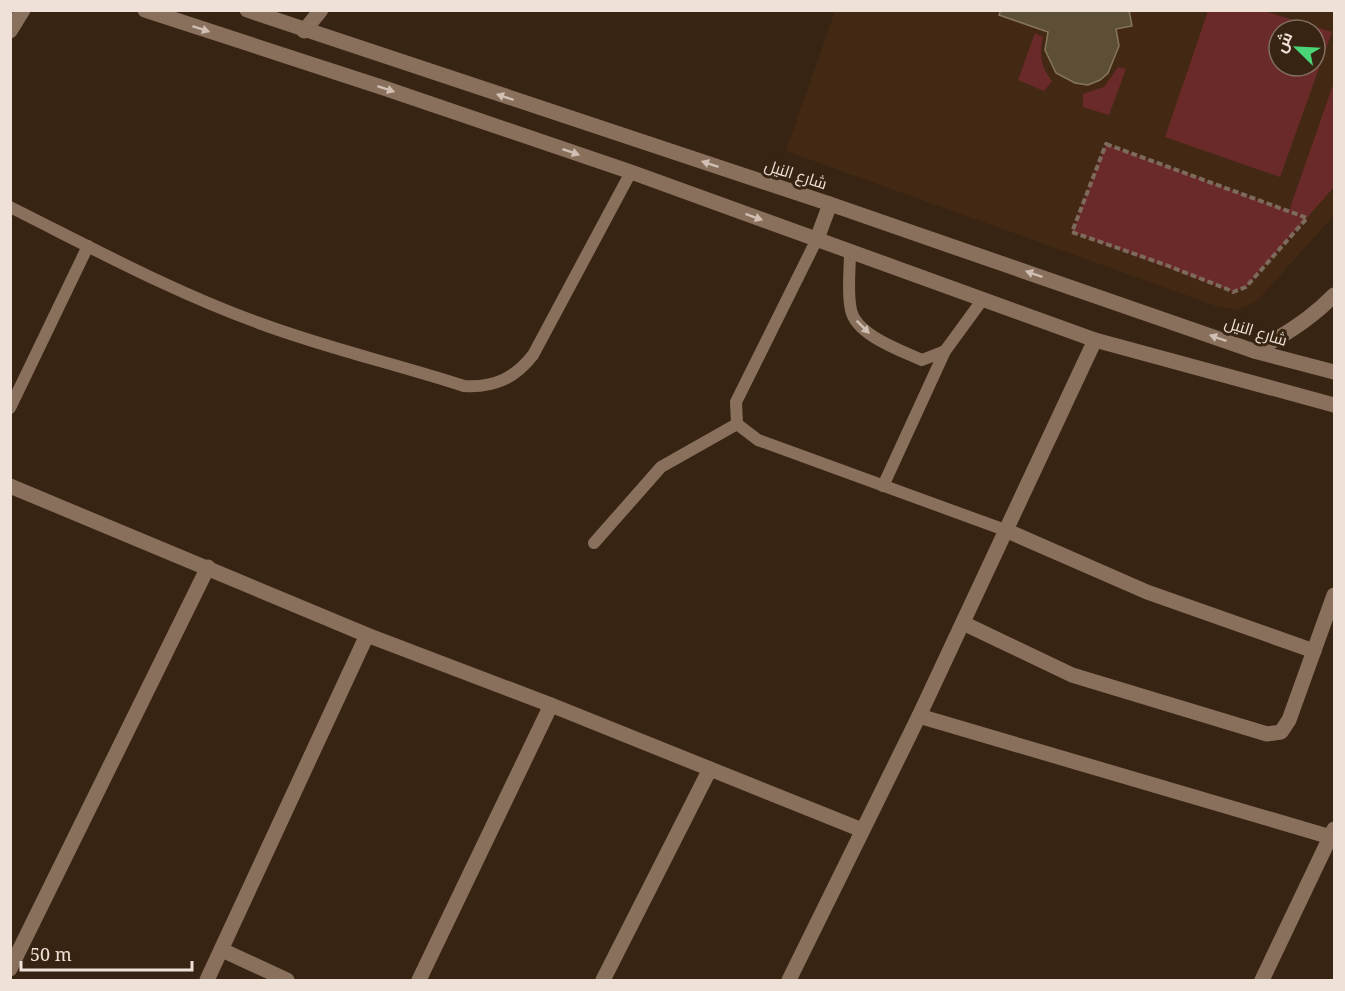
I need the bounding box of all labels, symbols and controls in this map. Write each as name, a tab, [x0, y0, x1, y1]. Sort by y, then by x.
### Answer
north arrow	[1267, 18, 1327, 78]
one-way arrow	[192, 24, 210, 34]
text: ش	[1269, 28, 1298, 56]
one-way arrow	[377, 84, 395, 94]
one-way arrow	[496, 91, 514, 101]
one-way arrow	[562, 147, 580, 157]
street label: شارع النيل	[762, 154, 830, 195]
one-way arrow	[701, 159, 719, 168]
one-way arrow	[746, 212, 764, 222]
one-way arrow	[1025, 269, 1043, 279]
street label: شارع النيل	[1222, 311, 1290, 352]
one-way arrow	[856, 320, 870, 334]
one-way arrow	[1209, 333, 1227, 343]
scale bar	[21, 934, 192, 972]
text: 50 m	[30, 942, 72, 966]

